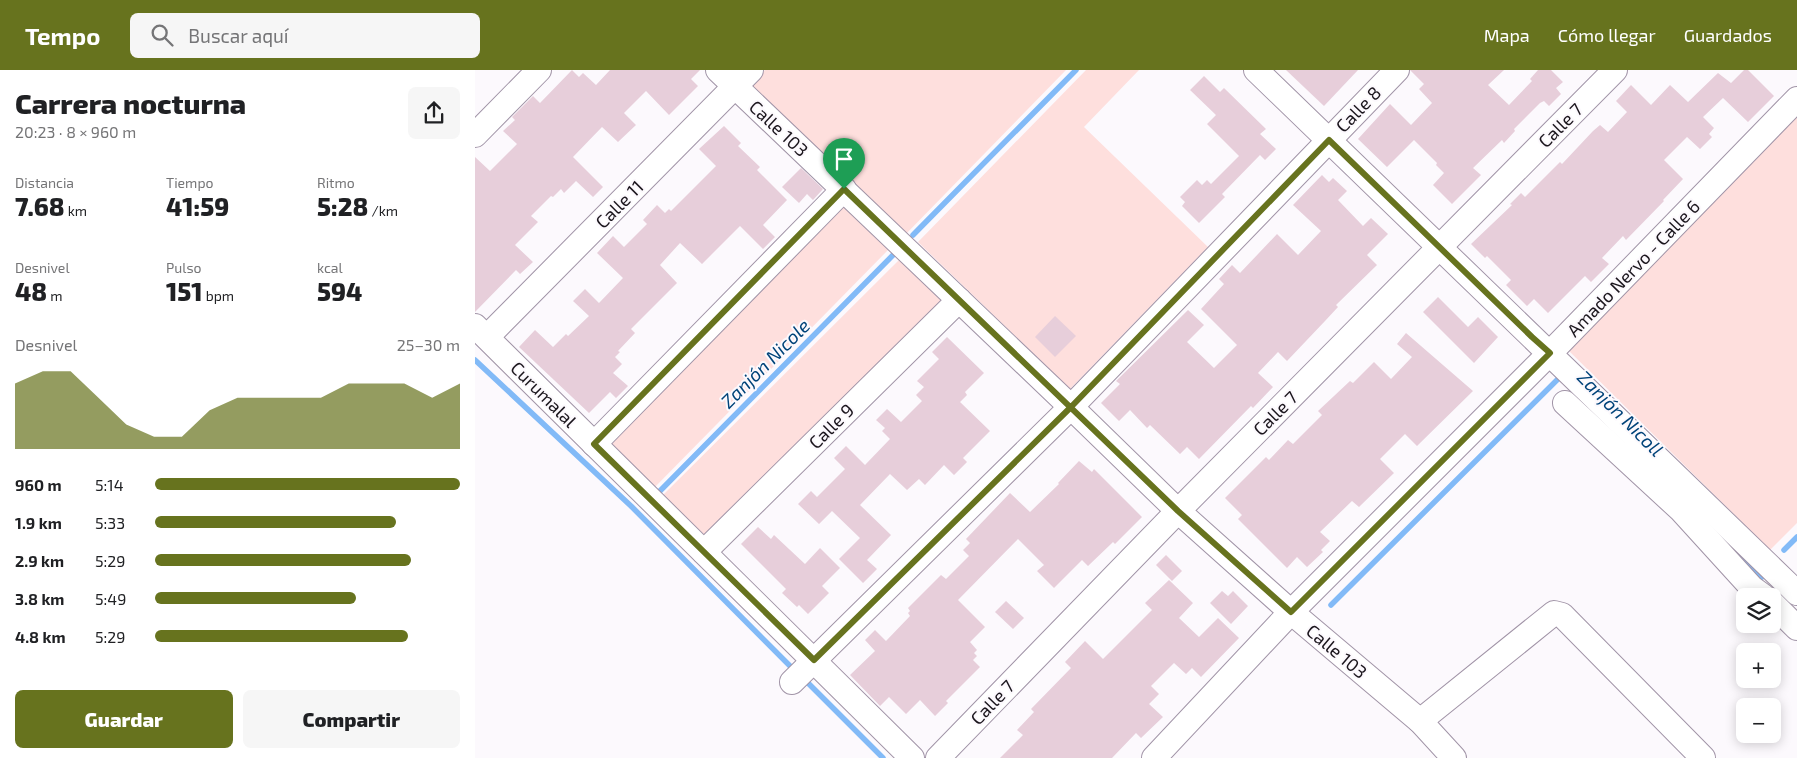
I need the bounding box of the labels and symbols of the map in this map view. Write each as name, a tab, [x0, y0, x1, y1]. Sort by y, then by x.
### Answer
street label: Calle 8	[1331, 81, 1385, 137]
street label: Calle 103	[745, 95, 813, 161]
street label: Calle 7	[1533, 98, 1587, 152]
pin	[823, 138, 865, 189]
street label: Calle 11	[590, 175, 648, 233]
street label: Amado Nervo - Calle 6	[1562, 195, 1704, 341]
water label: Zanjón Nicole	[716, 314, 814, 412]
street label: Curumalal	[506, 356, 582, 432]
water label: Zanjón Nicoll	[1573, 365, 1669, 461]
street label: Calle 7	[1248, 386, 1302, 440]
street label: Calle 9	[804, 399, 858, 453]
street label: Calle 103	[1302, 619, 1372, 683]
street label: Calle 7	[965, 675, 1019, 729]

